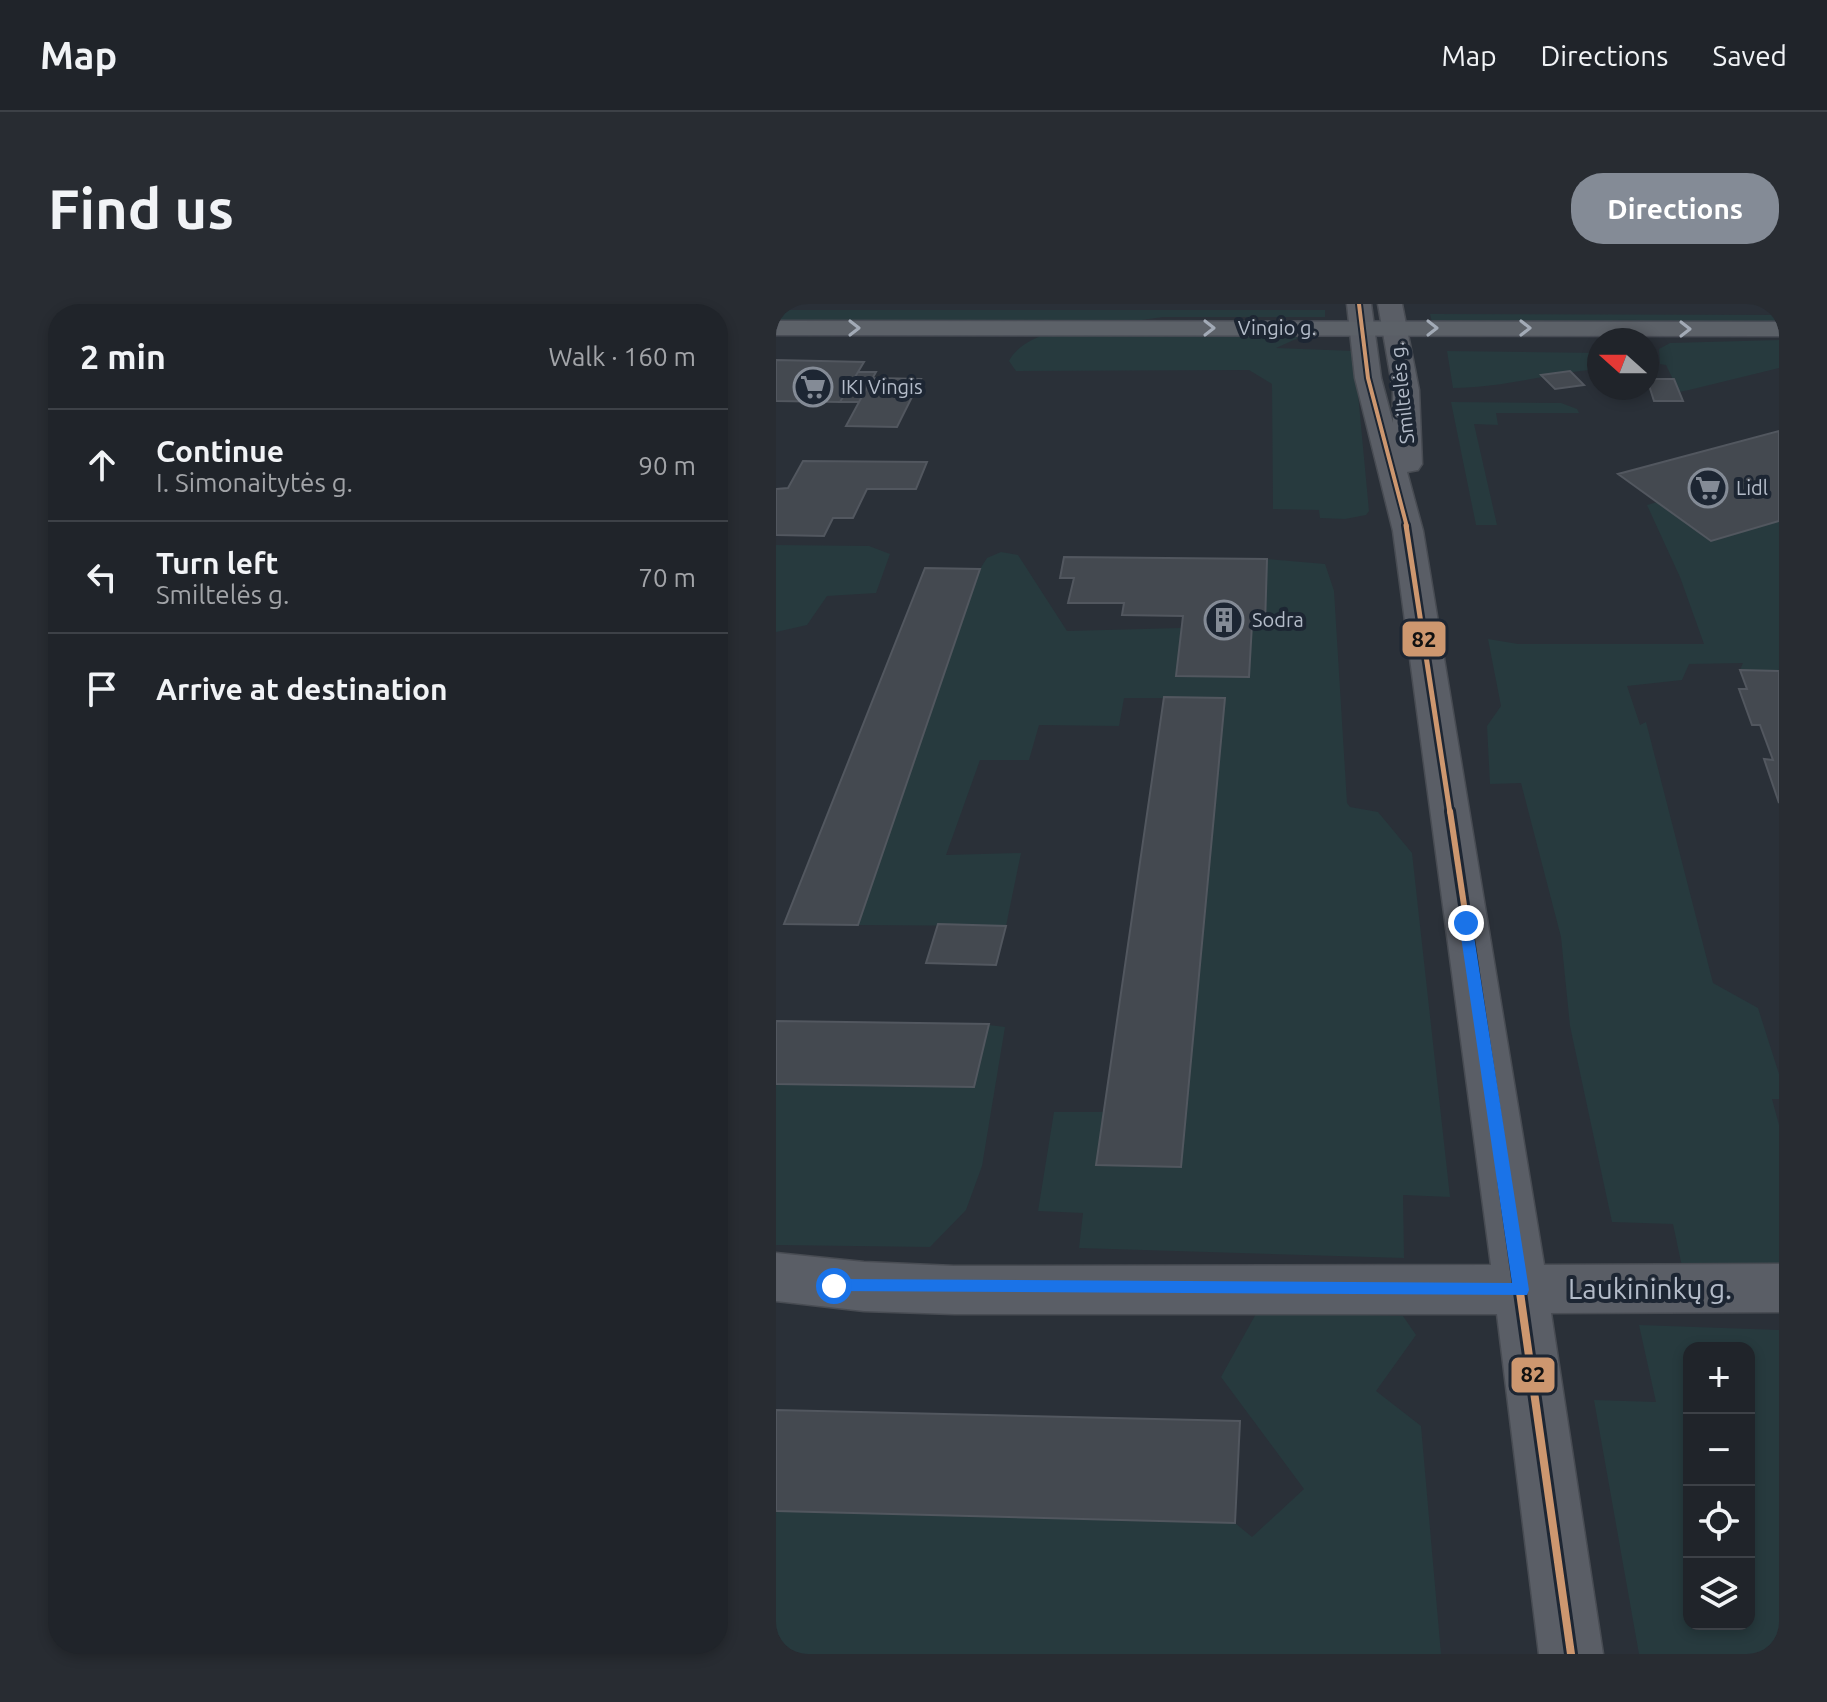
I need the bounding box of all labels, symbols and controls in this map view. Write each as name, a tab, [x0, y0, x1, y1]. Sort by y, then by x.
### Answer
text: Map	[40, 34, 117, 76]
text: Map	[1441, 40, 1497, 71]
text: Directions	[1541, 40, 1668, 71]
text: Saved	[1712, 40, 1787, 71]
button: Directions	[1571, 173, 1779, 244]
text: Find us	[48, 177, 234, 240]
street label: Vingio g.	[1238, 316, 1316, 339]
one-way arrow	[848, 319, 861, 337]
one-way arrow	[1203, 319, 1216, 337]
one-way arrow	[1426, 319, 1439, 337]
one-way arrow	[1519, 319, 1532, 337]
one-way arrow	[1679, 320, 1692, 338]
north arrow	[1587, 328, 1659, 400]
text: 2 min	[80, 337, 166, 375]
street label: Smiltelės g.	[1385, 341, 1418, 445]
text: Walk · 160 m	[548, 342, 696, 371]
supermarket icon: IKI Vingis	[792, 366, 834, 408]
place label: IKI Vingis	[841, 375, 923, 398]
text: Continue	[156, 434, 284, 468]
icon: ahead	[80, 443, 124, 487]
text: 90 m	[638, 451, 696, 480]
supermarket icon: Lidl	[1687, 467, 1729, 509]
text: I. Simonaitytės g.	[156, 468, 353, 497]
place label: Lidl	[1736, 476, 1768, 499]
text: Turn left	[156, 546, 278, 580]
icon: left	[80, 555, 124, 599]
text: 70 m	[638, 563, 696, 592]
text: Smiltelės g.	[156, 580, 289, 609]
building icon: Sodra	[1203, 599, 1245, 641]
place label: Sodra	[1252, 608, 1304, 631]
line badge: 82	[1401, 620, 1447, 658]
text: 82	[1412, 626, 1436, 651]
icon: arrive	[80, 667, 124, 711]
text: Arrive at destination	[156, 672, 448, 706]
route end	[1448, 905, 1484, 941]
route start	[816, 1268, 852, 1304]
street label: Laukininkų g.	[1568, 1273, 1732, 1304]
map controls	[1683, 1342, 1755, 1630]
button: +	[1683, 1342, 1755, 1414]
line badge: 82	[1510, 1356, 1556, 1394]
text: 82	[1521, 1361, 1545, 1386]
button: −	[1683, 1414, 1755, 1486]
button: locate	[1683, 1486, 1755, 1558]
button: layers	[1683, 1558, 1755, 1630]

